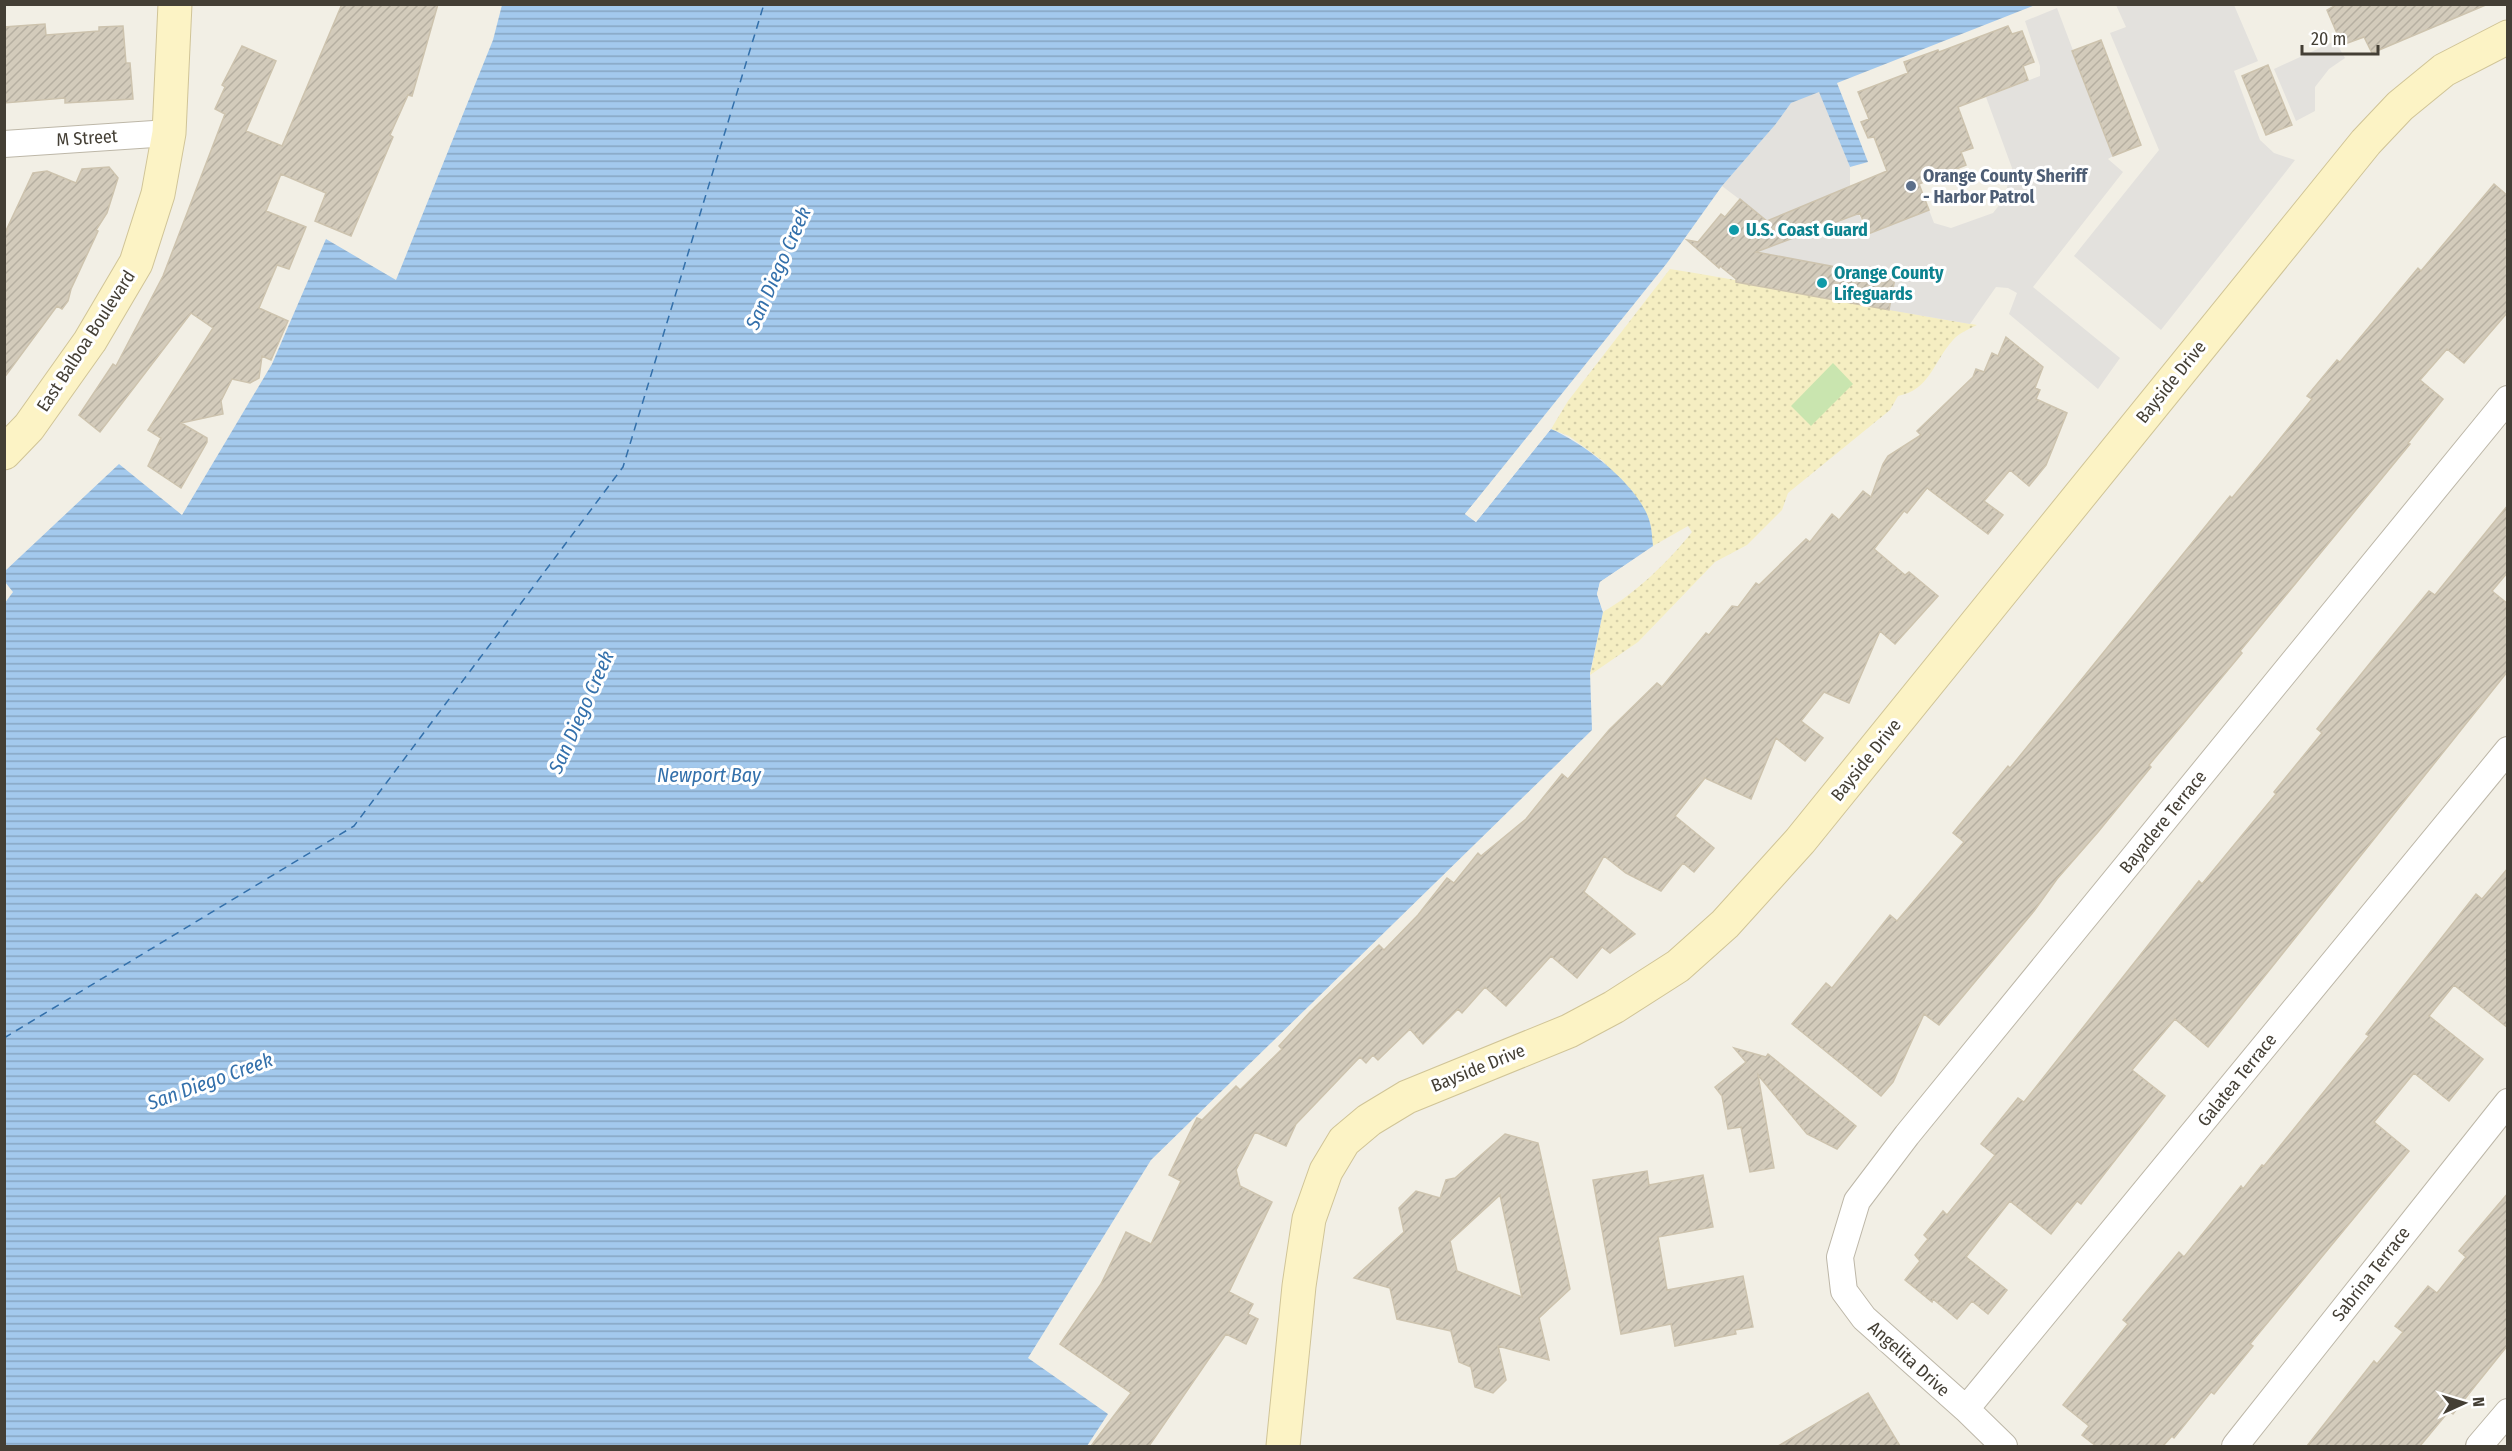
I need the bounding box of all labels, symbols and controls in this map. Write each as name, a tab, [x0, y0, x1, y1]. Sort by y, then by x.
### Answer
scale bar	[2302, 18, 2378, 56]
text: 20 m	[2311, 28, 2346, 50]
street label: M Street	[56, 125, 118, 151]
place label: Orange County Sheriff - Harbor Patrol	[1923, 165, 2089, 208]
marker: Orange County Sheriff - Harbor Patrol	[1904, 179, 1918, 193]
water label: San Diego Creek	[740, 203, 816, 334]
place label: U.S. Coast Guard	[1746, 219, 1868, 241]
marker: U.S. Coast Guard	[1727, 223, 1741, 237]
place label: Orange County Lifeguards	[1834, 262, 1944, 305]
street label: East Balboa Boulevard	[32, 266, 140, 416]
marker: Orange County Lifeguards	[1815, 276, 1829, 290]
street label: Bayside Drive	[2131, 336, 2211, 428]
water label: San Diego Creek	[543, 647, 619, 778]
street label: Bayside Drive	[1826, 714, 1906, 806]
water label: Newport Bay	[657, 763, 762, 787]
street label: Bayadere Terrace	[2115, 766, 2211, 878]
street label: Galatea Terrace	[2193, 1029, 2281, 1131]
street label: Bayside Drive	[1428, 1039, 1528, 1097]
water label: San Diego Creek	[143, 1047, 276, 1115]
street label: Sabrina Terrace	[2327, 1222, 2415, 1326]
street label: Angelita Drive	[1864, 1317, 1954, 1401]
north arrow	[2434, 1373, 2494, 1433]
text: N	[2469, 1397, 2488, 1407]

